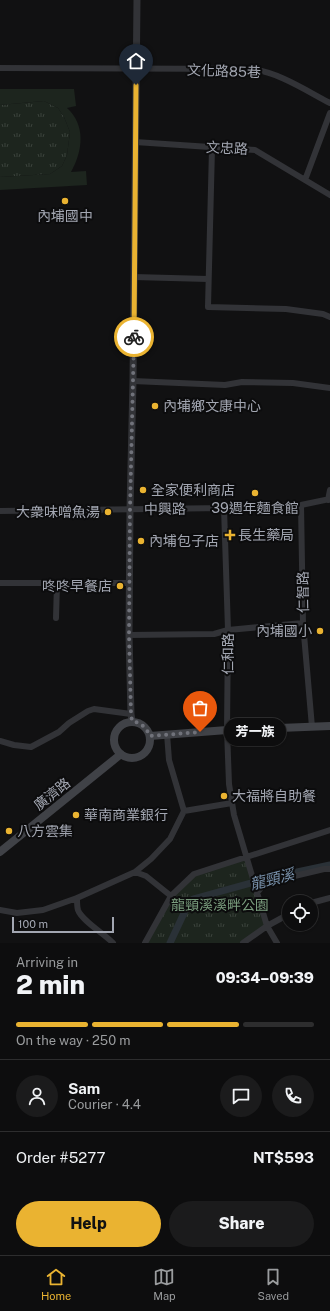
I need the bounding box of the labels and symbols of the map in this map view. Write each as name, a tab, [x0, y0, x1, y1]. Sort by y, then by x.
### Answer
pin	[119, 44, 153, 85]
street label: 文化路85巷	[187, 62, 261, 80]
street label: 文忠路	[206, 139, 248, 157]
marker: 內埔國中	[60, 196, 70, 206]
place label: 內埔國中	[37, 208, 93, 224]
courier	[114, 317, 154, 357]
place label: 內埔鄉文康中心	[163, 398, 261, 414]
marker: 內埔鄉文康中心	[150, 401, 160, 411]
place label: 全家便利商店	[151, 482, 235, 498]
marker: 全家便利商店	[138, 485, 148, 495]
marker: 39週年麵食館	[250, 488, 260, 498]
place label: 39週年麵食館	[211, 500, 299, 516]
street label: 中興路	[144, 501, 186, 517]
place label: 大衆味噌魚湯	[16, 504, 100, 520]
marker: 大衆味噌魚湯	[103, 507, 113, 517]
place label: 長生藥局	[238, 527, 294, 543]
marker: 長生藥局	[225, 530, 235, 540]
place label: 內埔包子店	[149, 533, 219, 549]
marker: 內埔包子店	[136, 536, 146, 546]
street label: 仁智路	[295, 571, 311, 613]
place label: 咚咚早餐店	[42, 578, 112, 594]
marker: 咚咚早餐店	[115, 581, 125, 591]
place label: 內埔國小	[256, 623, 312, 639]
marker: 內埔國小	[315, 626, 325, 636]
street label: 仁和路	[220, 633, 236, 675]
pin	[183, 691, 217, 732]
callout: 芳一族	[224, 718, 286, 746]
street label: 廣濟路	[31, 775, 73, 813]
place label: 大福將自助餐	[232, 788, 316, 804]
marker: 大福將自助餐	[219, 791, 229, 801]
place label: 華南商業銀行	[84, 807, 168, 823]
marker: 華南商業銀行	[71, 810, 81, 820]
place label: 八方雲集	[17, 823, 73, 839]
marker: 八方雲集	[4, 826, 14, 836]
water label: 龍頸溪	[248, 865, 298, 893]
park label: 龍頸溪溪畔公園	[171, 897, 269, 913]
scale bar	[12, 915, 114, 934]

